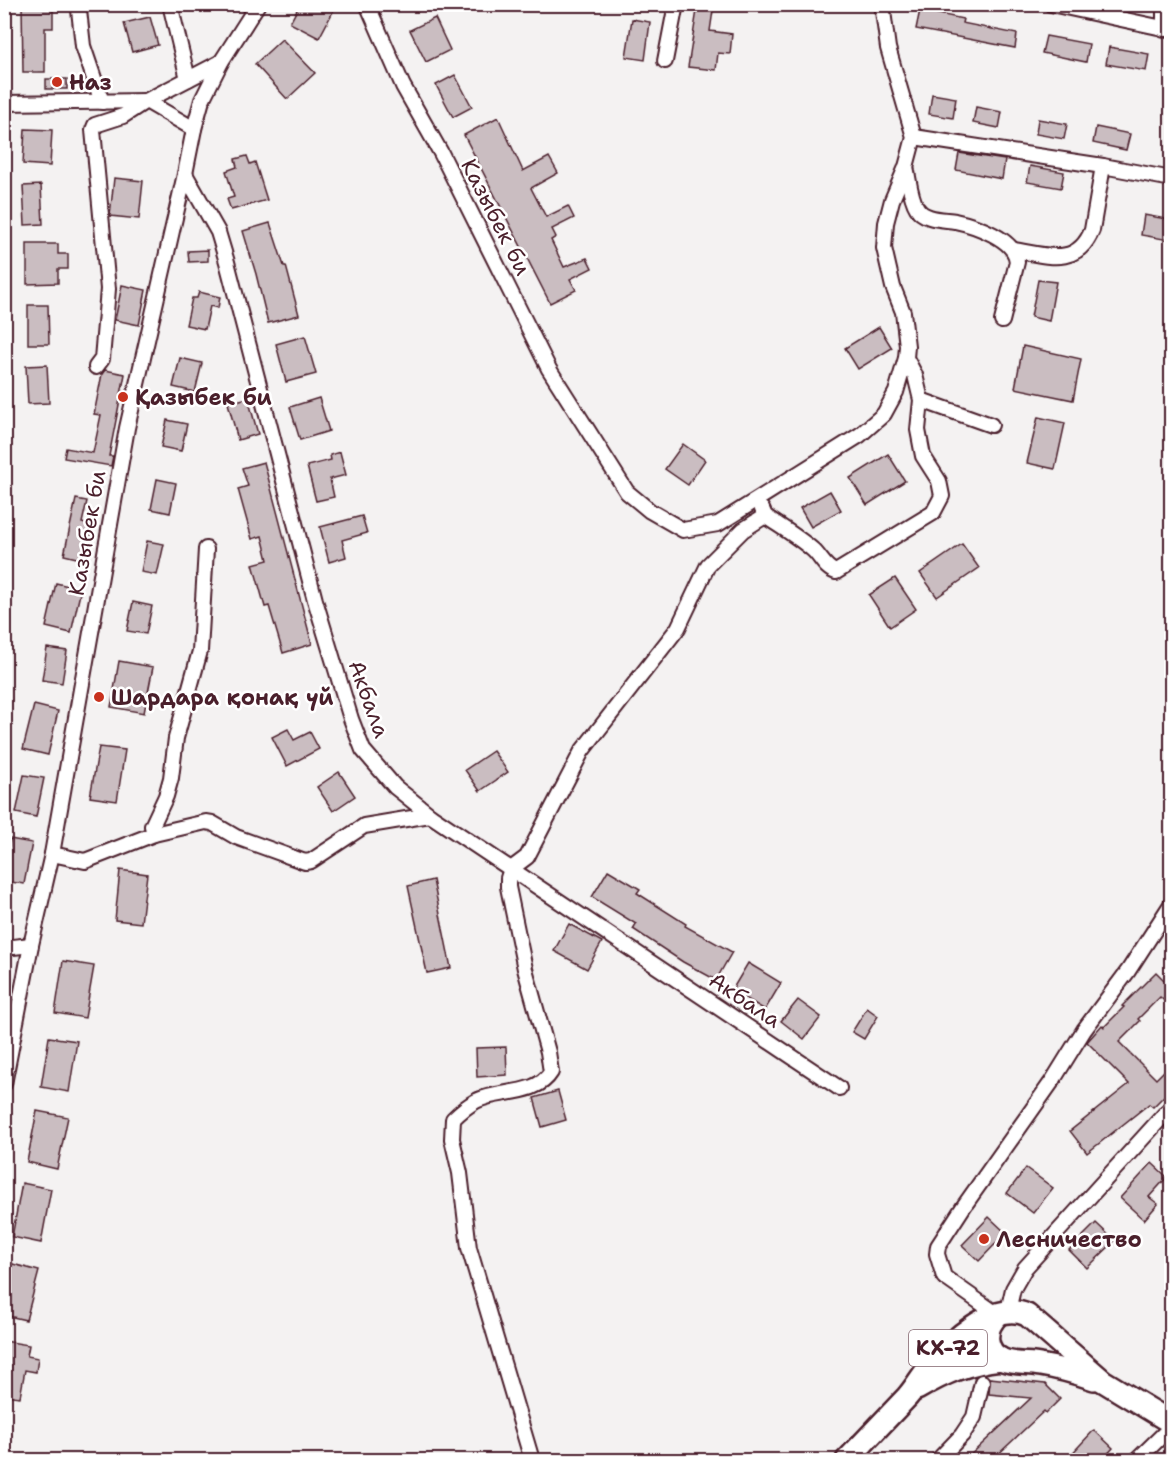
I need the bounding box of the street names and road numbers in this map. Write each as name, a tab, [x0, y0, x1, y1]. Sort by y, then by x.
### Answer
street label: Казыбек би	[454, 154, 538, 280]
street label: Казыбек би	[62, 468, 112, 598]
street label: Акбала	[342, 656, 397, 742]
street label: Акбала	[703, 965, 787, 1035]
road number: КХ-72	[909, 1330, 987, 1366]

